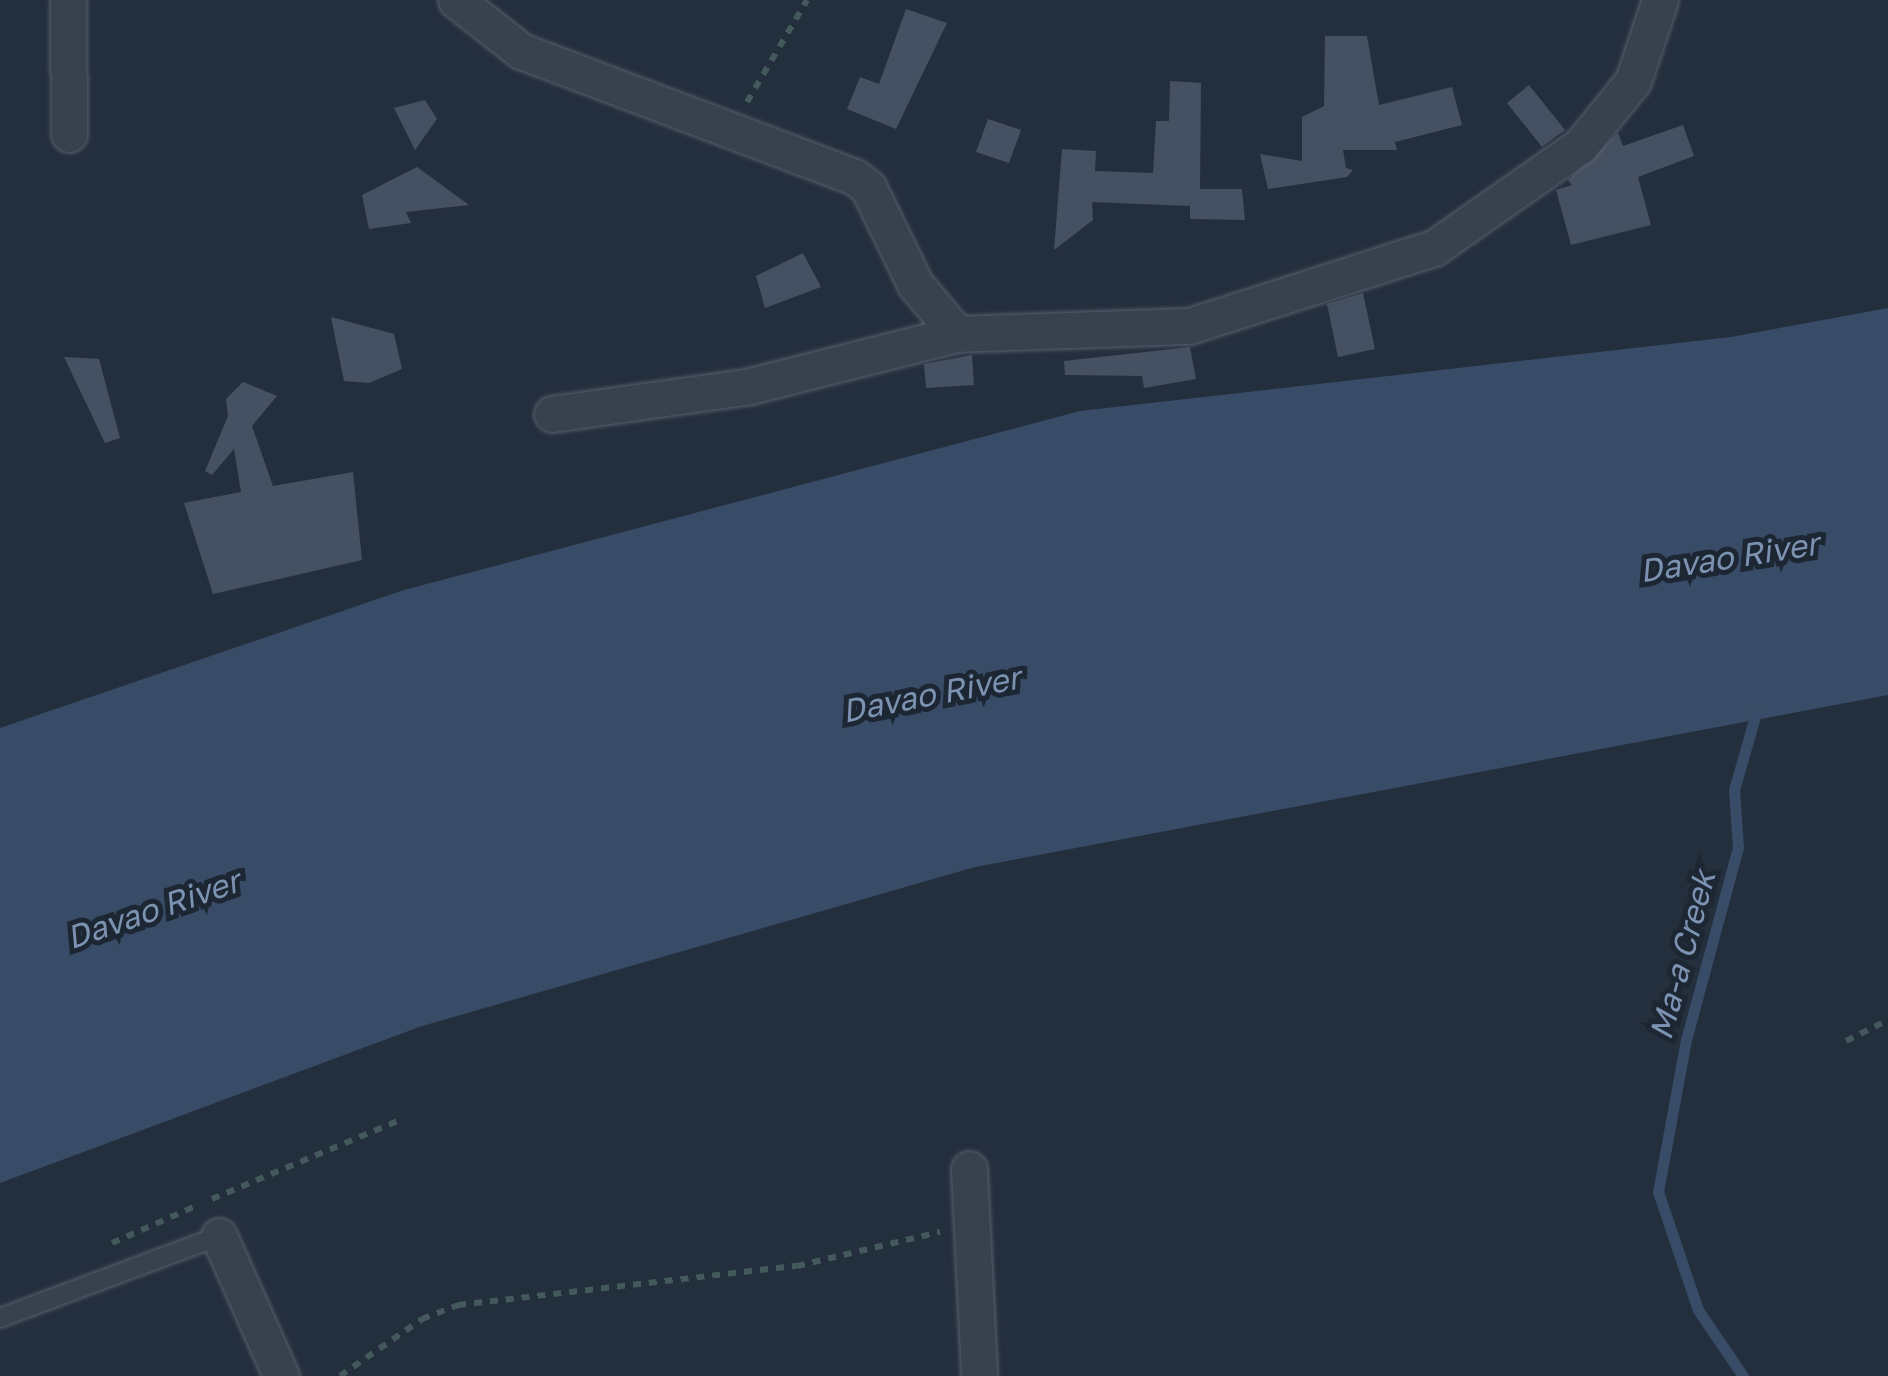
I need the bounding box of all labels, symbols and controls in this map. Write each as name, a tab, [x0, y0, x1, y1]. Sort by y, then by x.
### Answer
water label: Davao River	[1637, 524, 1821, 590]
water label: Davao River	[839, 658, 1023, 730]
water label: Davao River	[61, 861, 245, 957]
water label: Ma-a Creek	[1641, 866, 1723, 1044]

